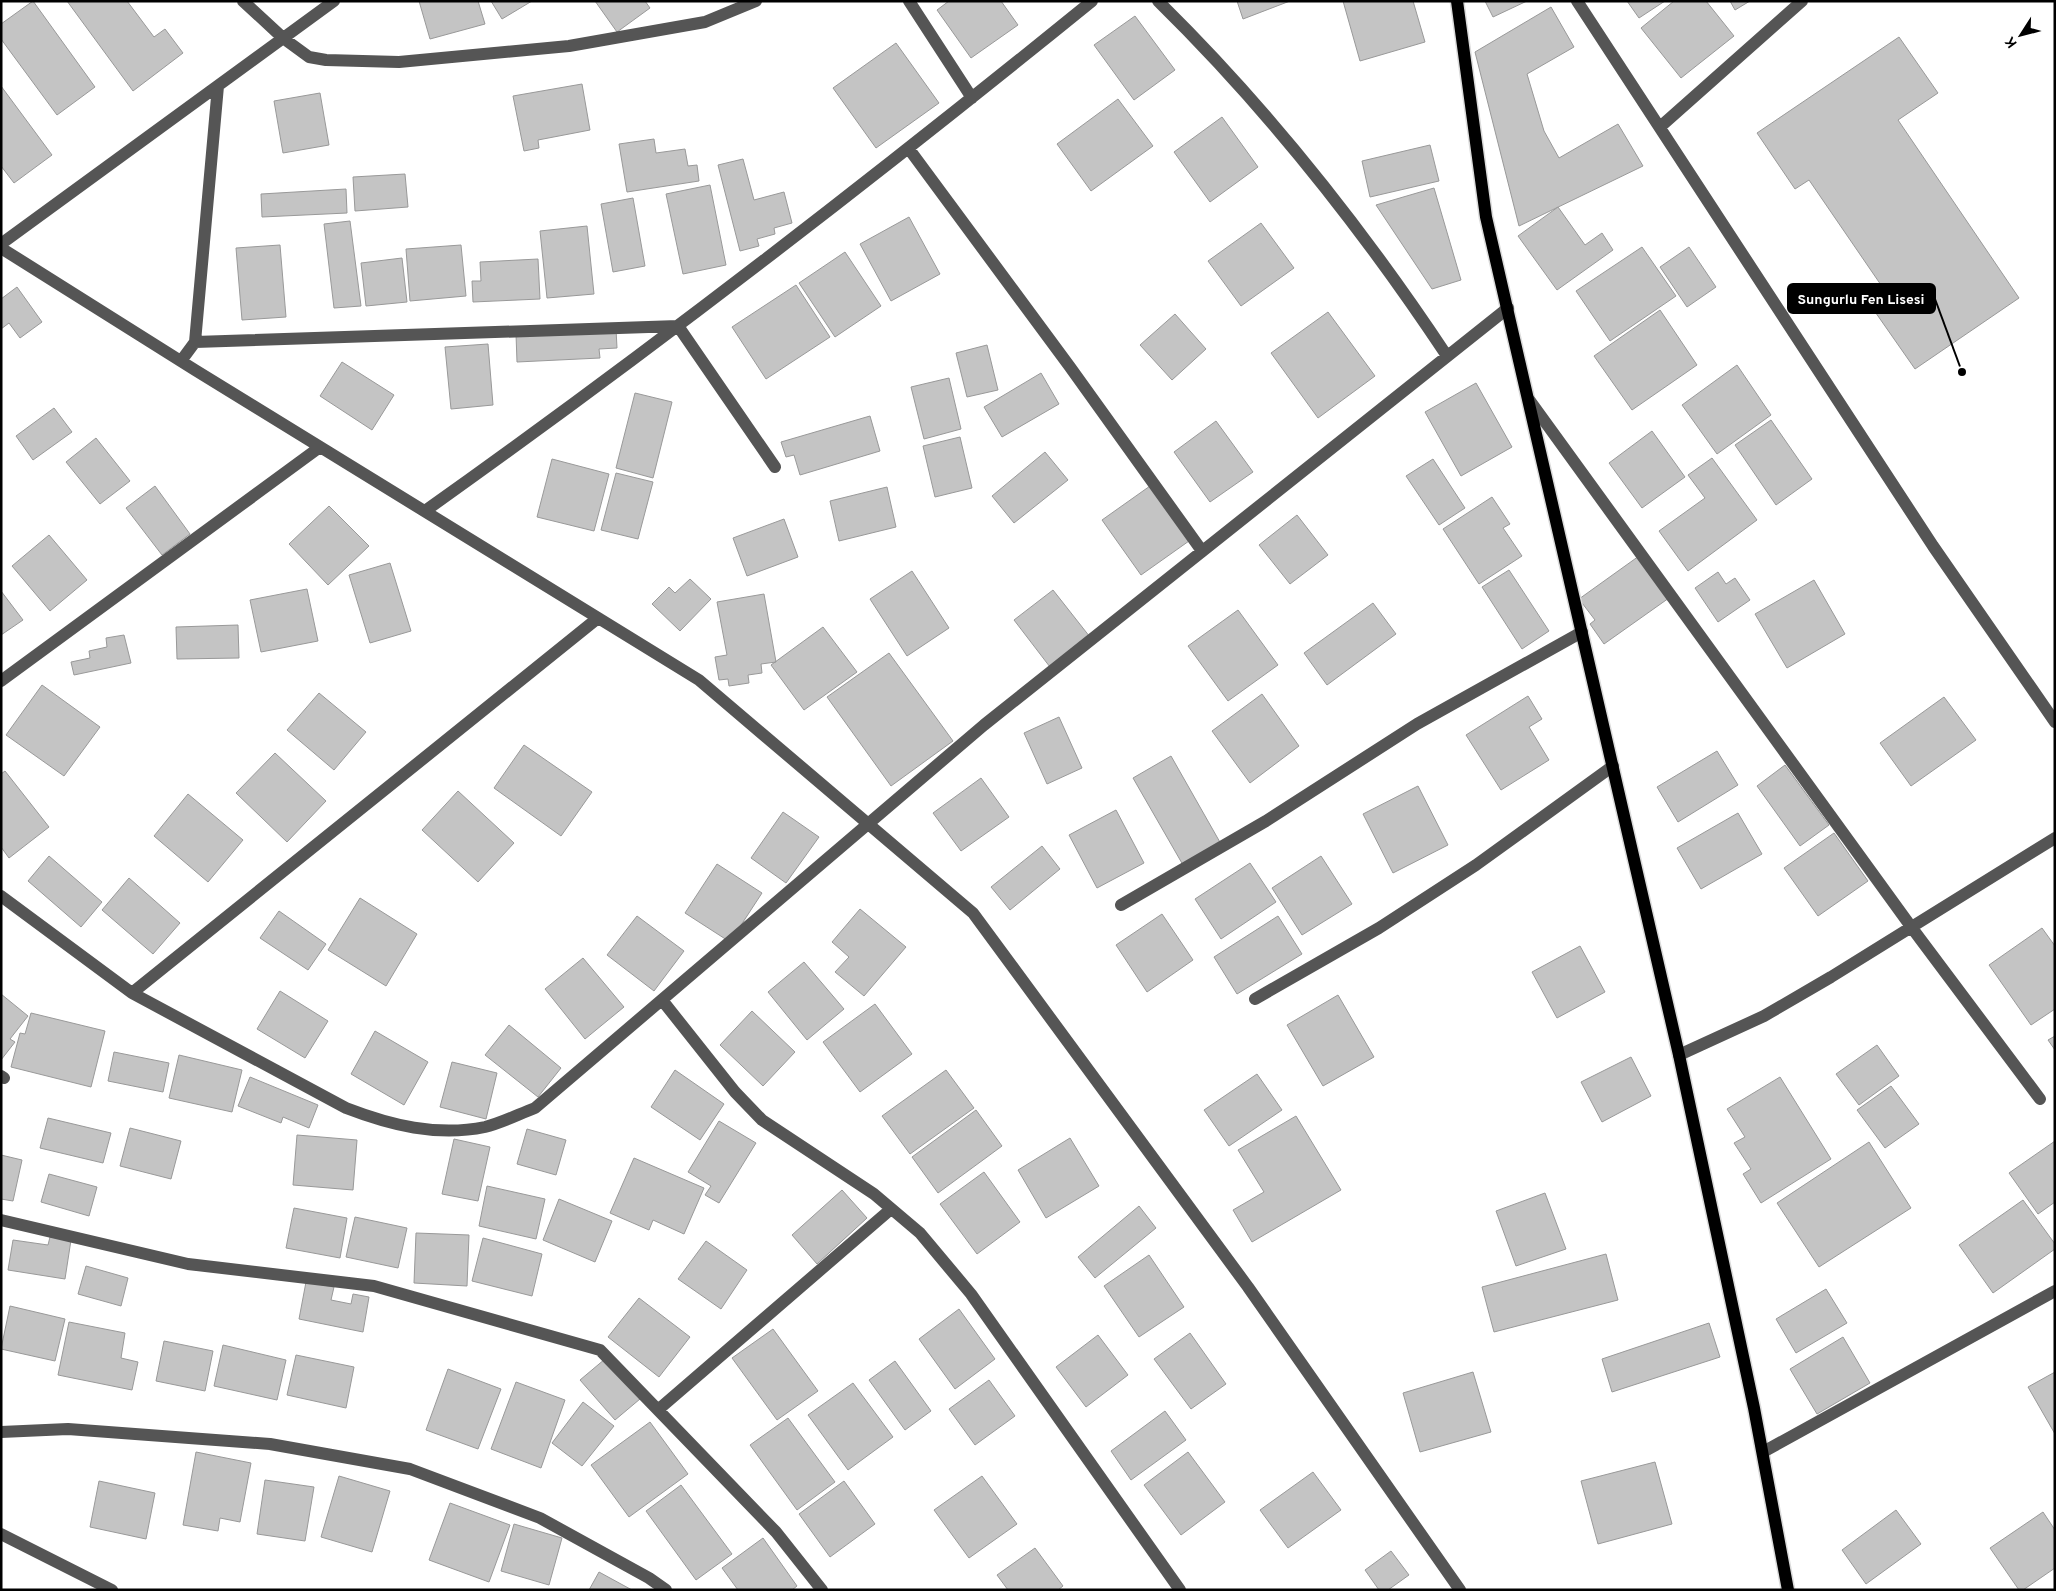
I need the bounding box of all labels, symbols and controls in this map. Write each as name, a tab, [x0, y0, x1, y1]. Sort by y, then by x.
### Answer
north arrow	[1996, 10, 2046, 60]
text: K	[2002, 33, 2021, 51]
callout: Sungurlu Fen Lisesi	[1788, 284, 1935, 313]
text: Sungurlu Fen Lisesi	[1797, 292, 1925, 309]

